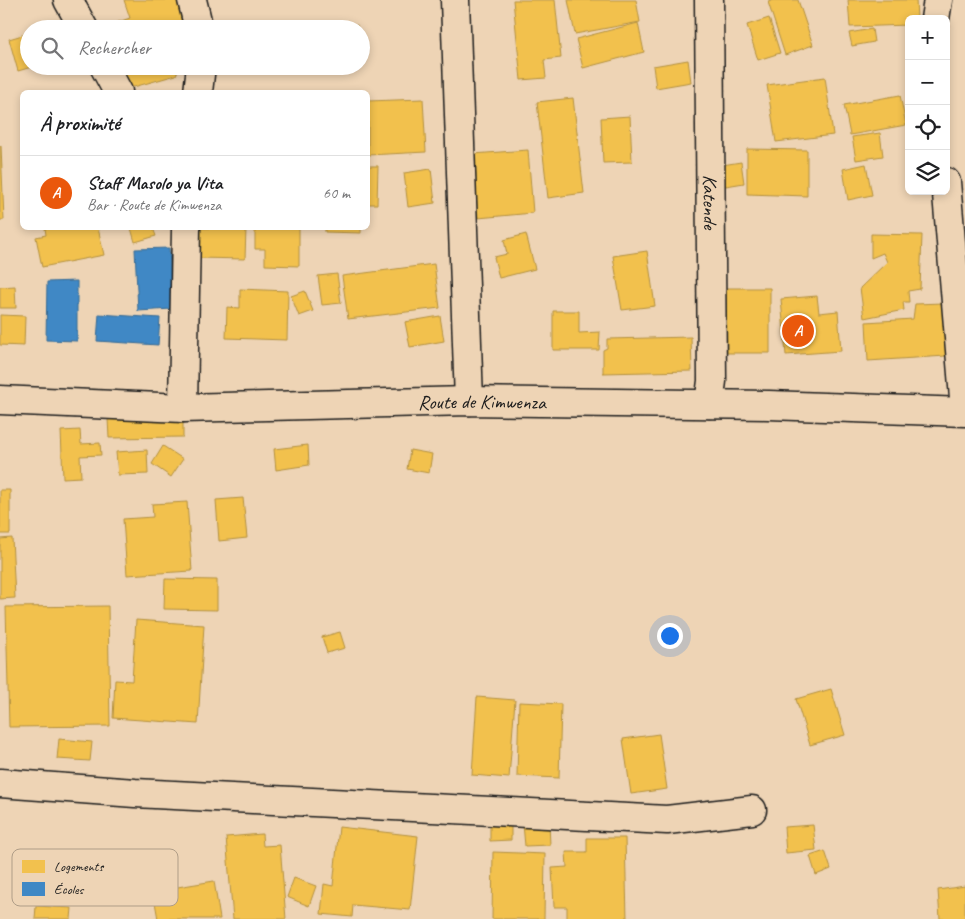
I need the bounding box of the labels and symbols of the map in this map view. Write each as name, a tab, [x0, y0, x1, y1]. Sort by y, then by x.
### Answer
street label: Katende	[697, 175, 723, 231]
pin: A	[782, 312, 814, 350]
street label: Route de Kimwenza	[417, 389, 547, 415]
your location	[657, 623, 683, 649]
legend	[12, 849, 178, 906]
text: Logements	[54, 858, 104, 875]
text: Écoles	[54, 881, 84, 898]

